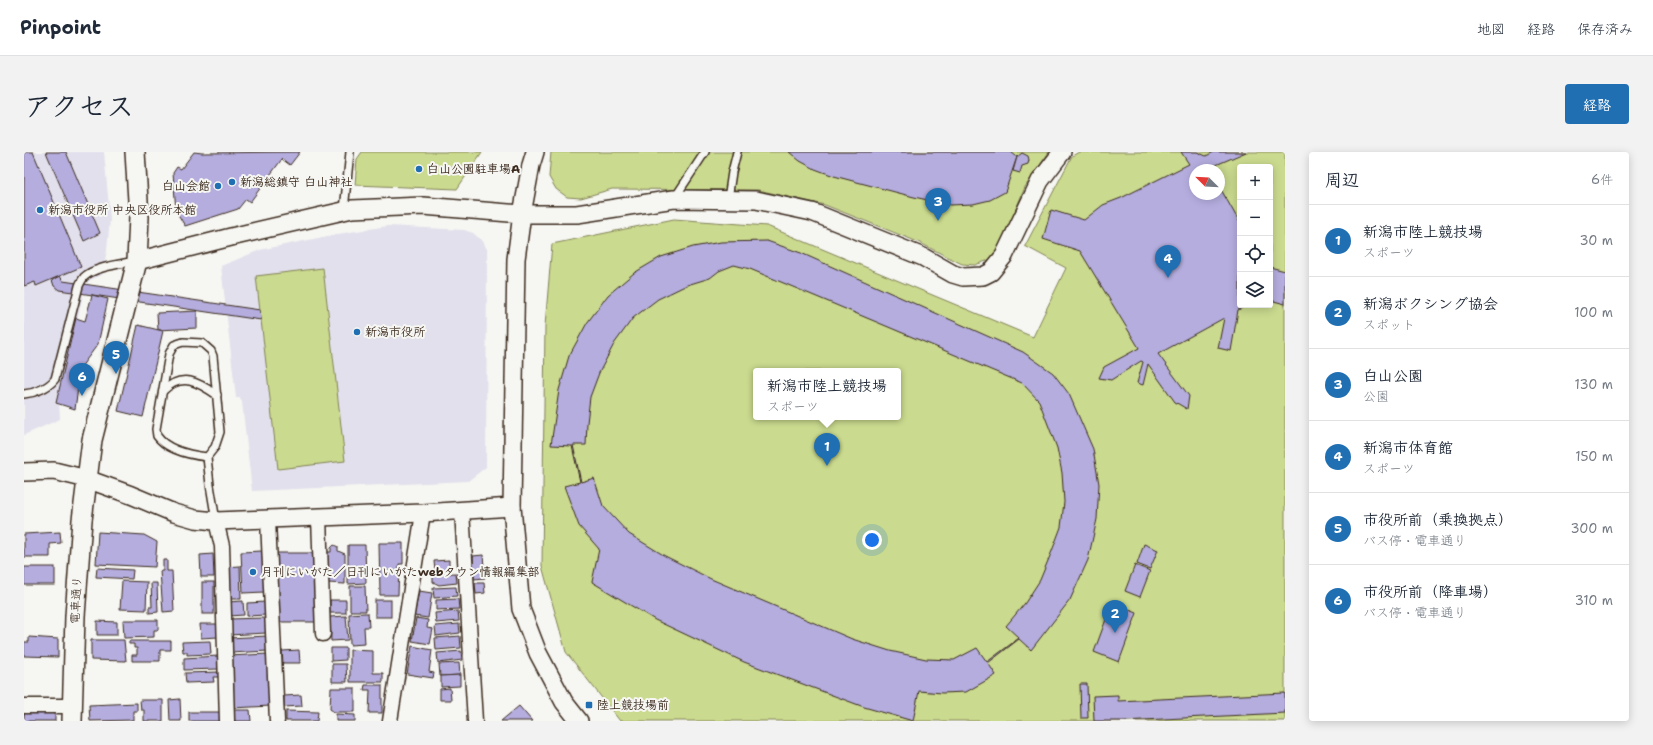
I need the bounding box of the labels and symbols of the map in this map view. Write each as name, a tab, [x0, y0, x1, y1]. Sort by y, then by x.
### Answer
place label: 白山公園駐車場A	[427, 161, 520, 177]
marker: 白山公園駐車場A	[414, 164, 424, 174]
north arrow	[1189, 164, 1225, 200]
place label: 新潟総鎮守 白山神社	[240, 174, 352, 190]
marker: 新潟総鎮守 白山神社	[227, 177, 237, 187]
place label: 白山会館	[162, 178, 210, 194]
marker: 白山会館	[213, 181, 223, 191]
pin: 3	[925, 188, 951, 221]
place label: 新潟市役所 中央区役所本館	[48, 202, 196, 218]
marker: 新潟市役所 中央区役所本館	[35, 205, 45, 215]
pin: 4	[1155, 245, 1181, 278]
place label: 新潟市役所	[365, 324, 426, 340]
marker: 新潟市役所	[352, 327, 362, 337]
pin: 5	[103, 341, 129, 374]
pin: 6	[69, 363, 95, 396]
pin: 1	[814, 433, 840, 466]
your location	[862, 530, 882, 550]
place label: 月刊にいがた／日刊にいがたwebタウン情報編集部	[261, 564, 540, 580]
marker: 月刊にいがた／日刊にいがたwebタウン情報編集部	[248, 567, 258, 577]
street label: 電車通り	[67, 576, 85, 624]
pin: 2	[1102, 600, 1128, 633]
place label: 陸上競技場前	[597, 697, 669, 713]
marker: 陸上競技場前	[584, 700, 594, 710]

